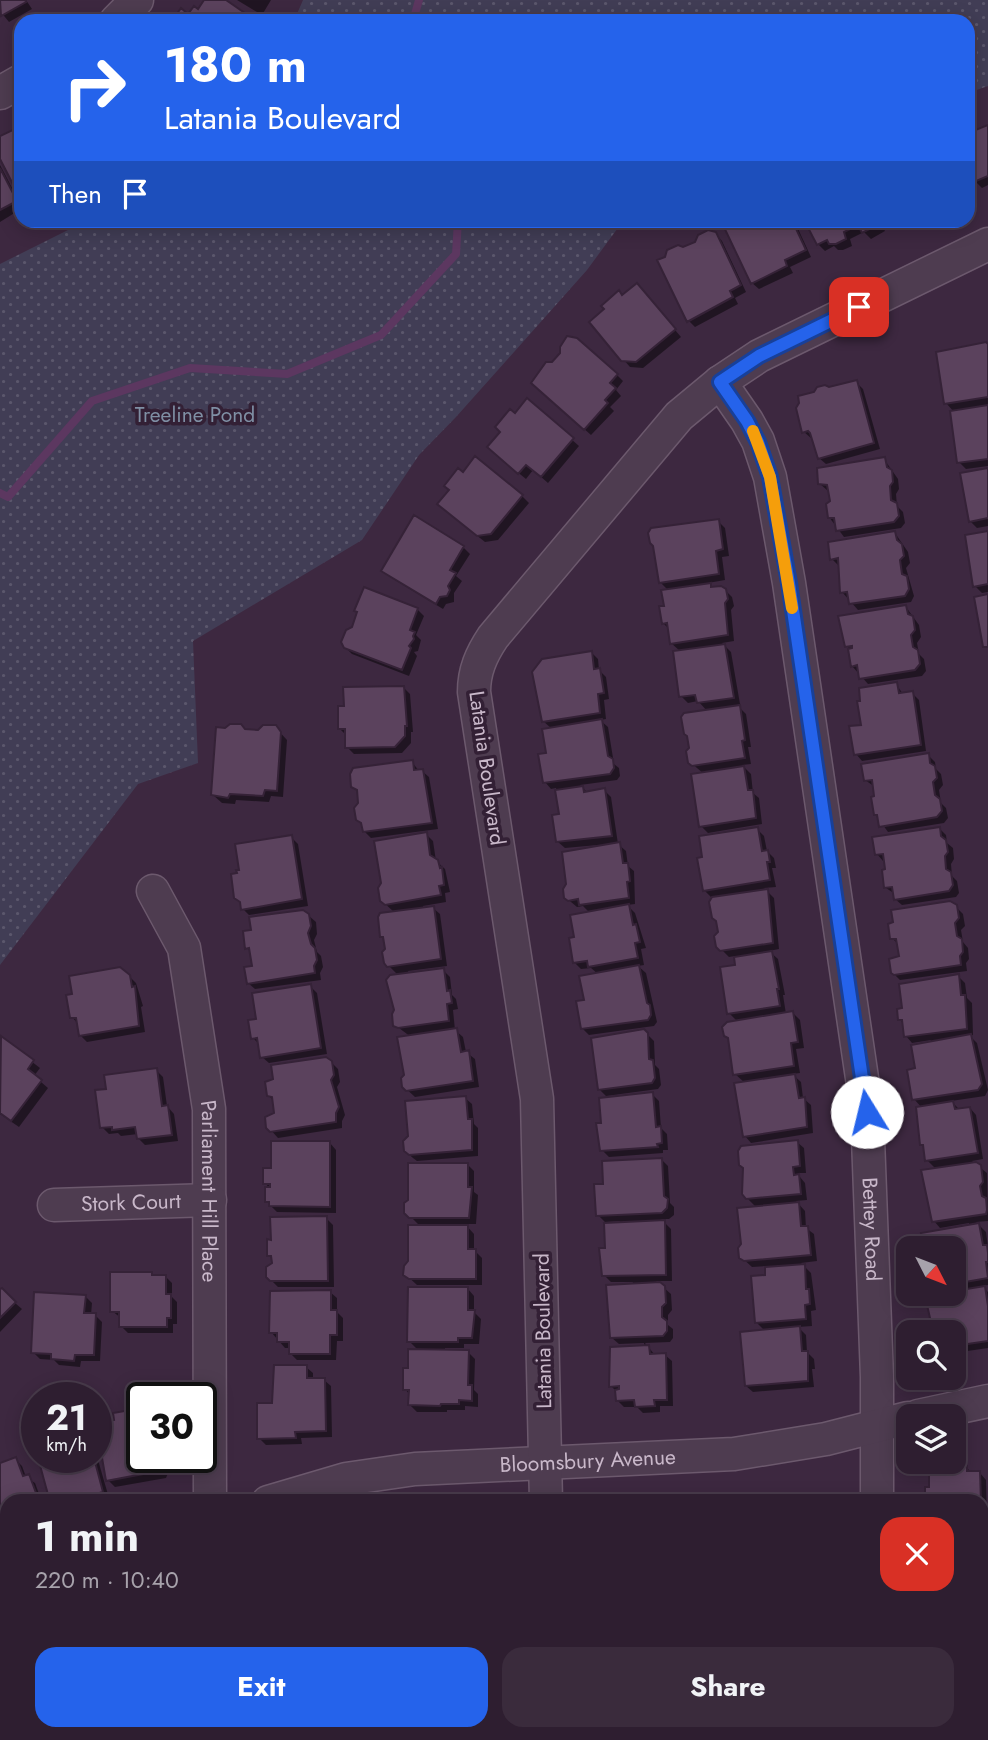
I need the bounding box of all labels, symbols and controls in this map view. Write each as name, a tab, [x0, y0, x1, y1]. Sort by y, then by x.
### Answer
text: 180 m	[164, 30, 307, 100]
icon: right	[49, 42, 140, 133]
text: Latania Boulevard	[164, 95, 401, 141]
text: Then	[49, 175, 102, 213]
icon: arrive	[116, 175, 154, 213]
pin	[829, 277, 889, 337]
icon: arrive	[840, 288, 878, 326]
park label: Treeline Pond	[135, 400, 255, 430]
street label: Latania Boulevard	[461, 689, 513, 847]
position arrow	[830, 1075, 904, 1149]
street label: Parliament Hill Place	[193, 1098, 224, 1282]
street label: Bettey Road	[854, 1177, 888, 1282]
street label: Stork Court	[81, 1186, 181, 1219]
north arrow	[896, 1236, 966, 1306]
map controls	[896, 1236, 966, 1474]
street label: Latania Boulevard	[527, 1253, 559, 1409]
button: search	[896, 1320, 966, 1390]
speed limit sign: 30	[126, 1382, 217, 1473]
text: 21	[46, 1393, 87, 1443]
button: layers	[896, 1404, 966, 1474]
text: km/h	[46, 1432, 87, 1458]
street label: Bloomsbury Avenue	[499, 1442, 677, 1480]
text: 1 min	[35, 1506, 139, 1567]
button: close	[880, 1517, 954, 1591]
text: 220 m · 10:40	[35, 1563, 179, 1597]
button: Exit	[35, 1647, 488, 1727]
button: Share	[502, 1647, 954, 1727]

